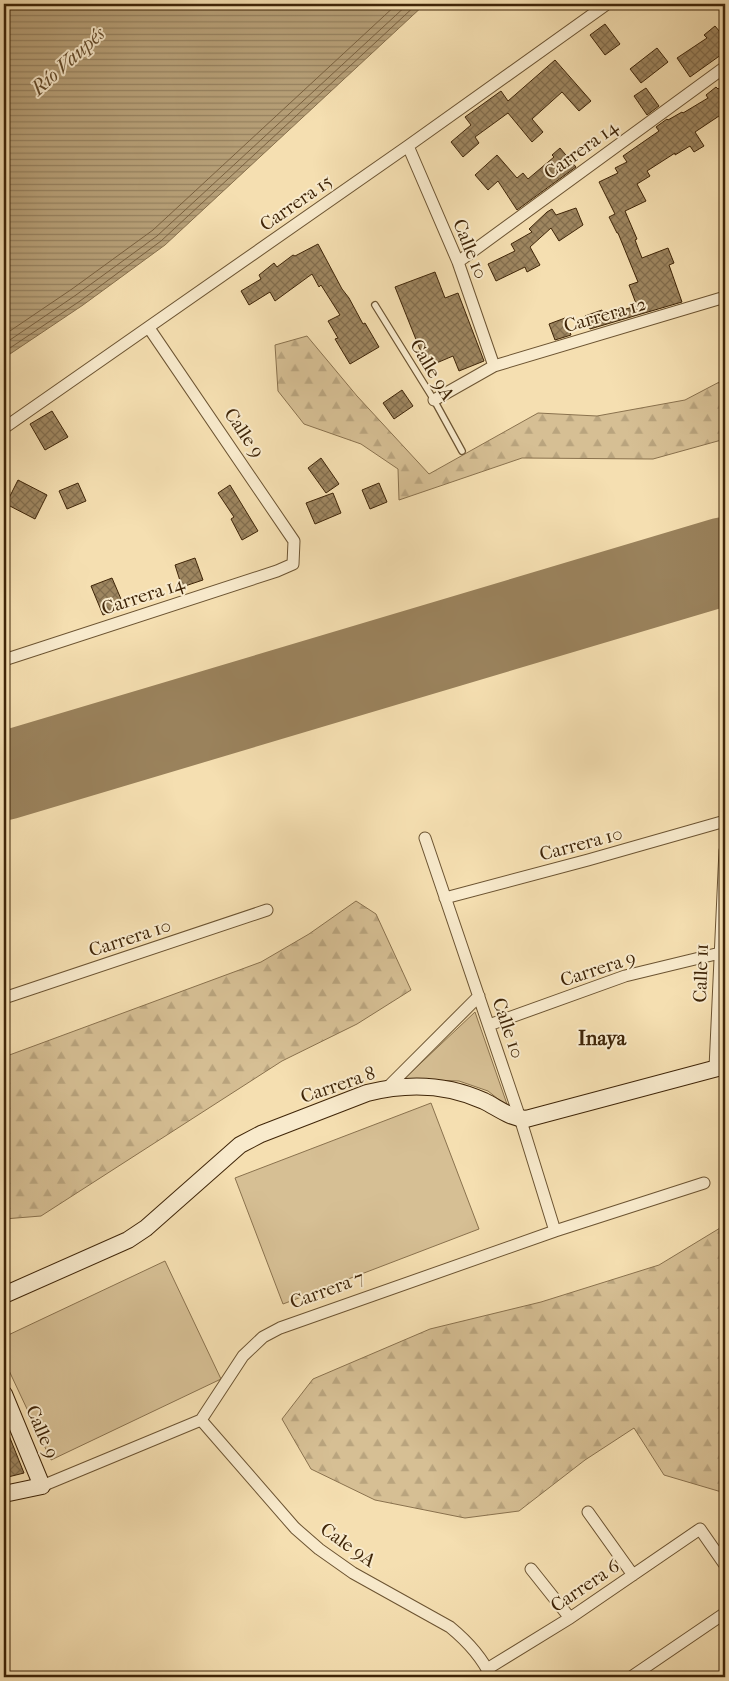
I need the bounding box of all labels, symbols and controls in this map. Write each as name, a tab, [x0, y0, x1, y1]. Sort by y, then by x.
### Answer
water label: Río Vaupés	[25, 21, 110, 101]
street label: Carrera 14	[540, 115, 623, 184]
street label: Carrera 15	[256, 170, 336, 236]
street label: Calle 10	[448, 216, 492, 282]
street label: Carrera 12	[561, 293, 649, 337]
street label: Calle 9A	[405, 335, 459, 405]
street label: Calle 9	[219, 404, 269, 462]
street label: Carrera 14	[99, 572, 188, 620]
street label: Carrera 10	[537, 822, 625, 866]
street label: Carrera 10	[86, 914, 174, 962]
street label: Calle 11	[689, 943, 713, 1003]
street label: Carrera 9	[558, 946, 638, 992]
street label: Calle 10	[487, 995, 529, 1061]
district label: Inaya	[578, 1027, 627, 1050]
street label: Carrera 8	[298, 1062, 378, 1108]
street label: Carrera 7	[287, 1266, 367, 1314]
street label: Calle 9	[21, 1402, 63, 1462]
street label: Cale 9A	[316, 1518, 380, 1572]
street label: Carrera 6	[546, 1555, 624, 1617]

